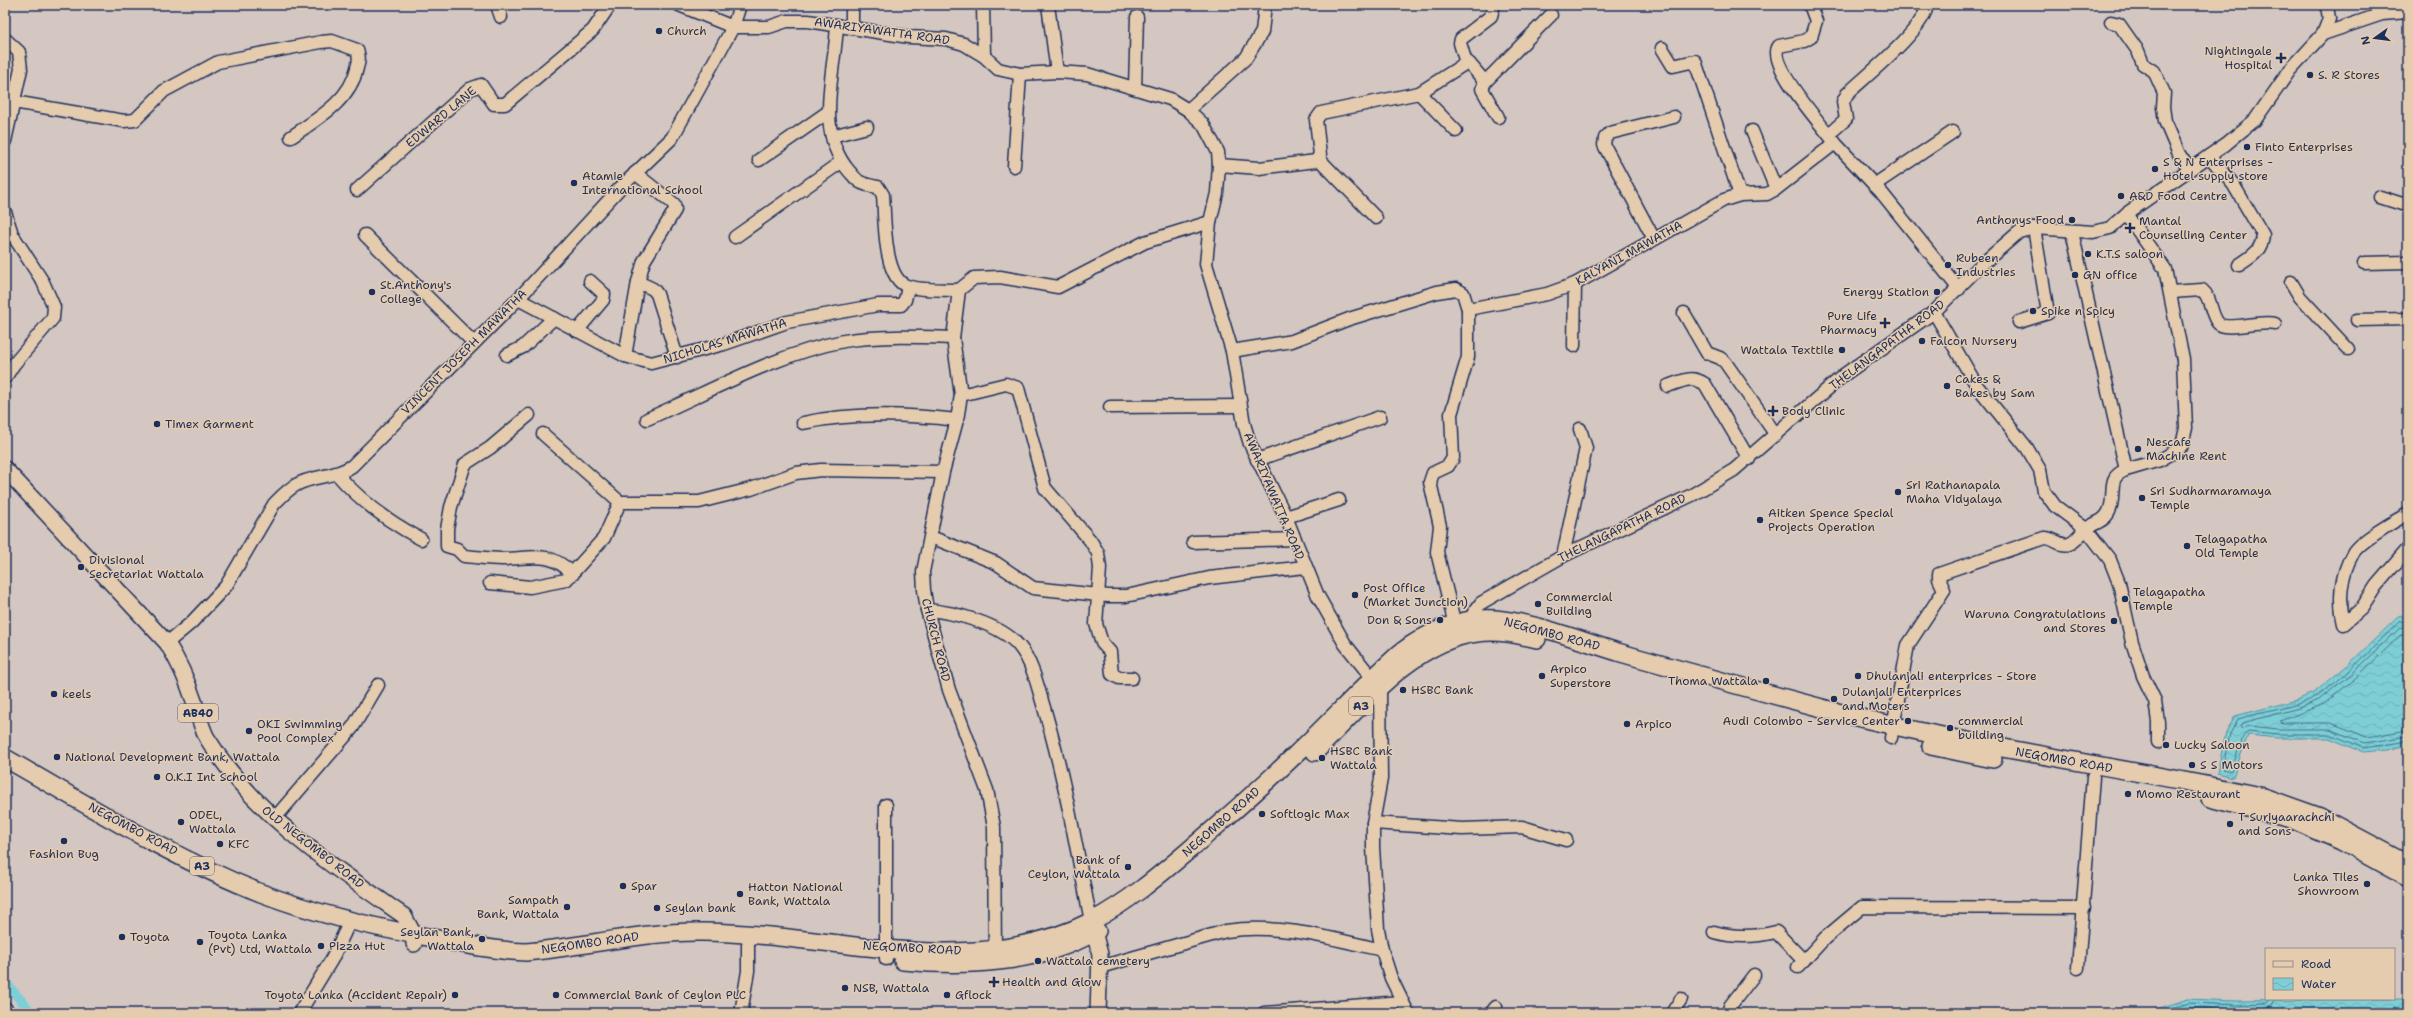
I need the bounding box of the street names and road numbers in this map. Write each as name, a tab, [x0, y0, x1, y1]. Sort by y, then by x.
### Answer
street label: AWARIYAWATTA ROAD	[813, 14, 951, 48]
street label: EDWARD LANE	[402, 83, 480, 151]
street label: KALYANI MAWATHA	[1573, 217, 1686, 289]
street label: VINCENT JOSEPH MAWATHA	[398, 286, 530, 418]
street label: THELANGAPATHA ROAD	[1826, 296, 1948, 394]
street label: NICHOLAS MAWATHA	[661, 314, 789, 367]
street label: AWARIYAWATTA ROAD	[1240, 430, 1308, 562]
street label: THELANGAPATHA ROAD	[1555, 490, 1689, 566]
street label: CHURCH ROAD	[918, 597, 954, 683]
street label: NEGOMBO ROAD	[1502, 614, 1602, 655]
road number: A3	[1349, 697, 1373, 715]
road number: AB40	[178, 704, 218, 722]
street label: NEGOMBO ROAD	[2014, 744, 2114, 776]
street label: NEGOMBO ROAD	[1179, 784, 1264, 860]
street label: NEGOMBO ROAD	[86, 799, 180, 859]
street label: OLD NEGOMBO ROAD	[259, 802, 367, 892]
road number: A3	[190, 857, 214, 875]
street label: NEGOMBO ROAD	[540, 928, 640, 958]
street label: NEGOMBO ROAD	[862, 937, 962, 959]

